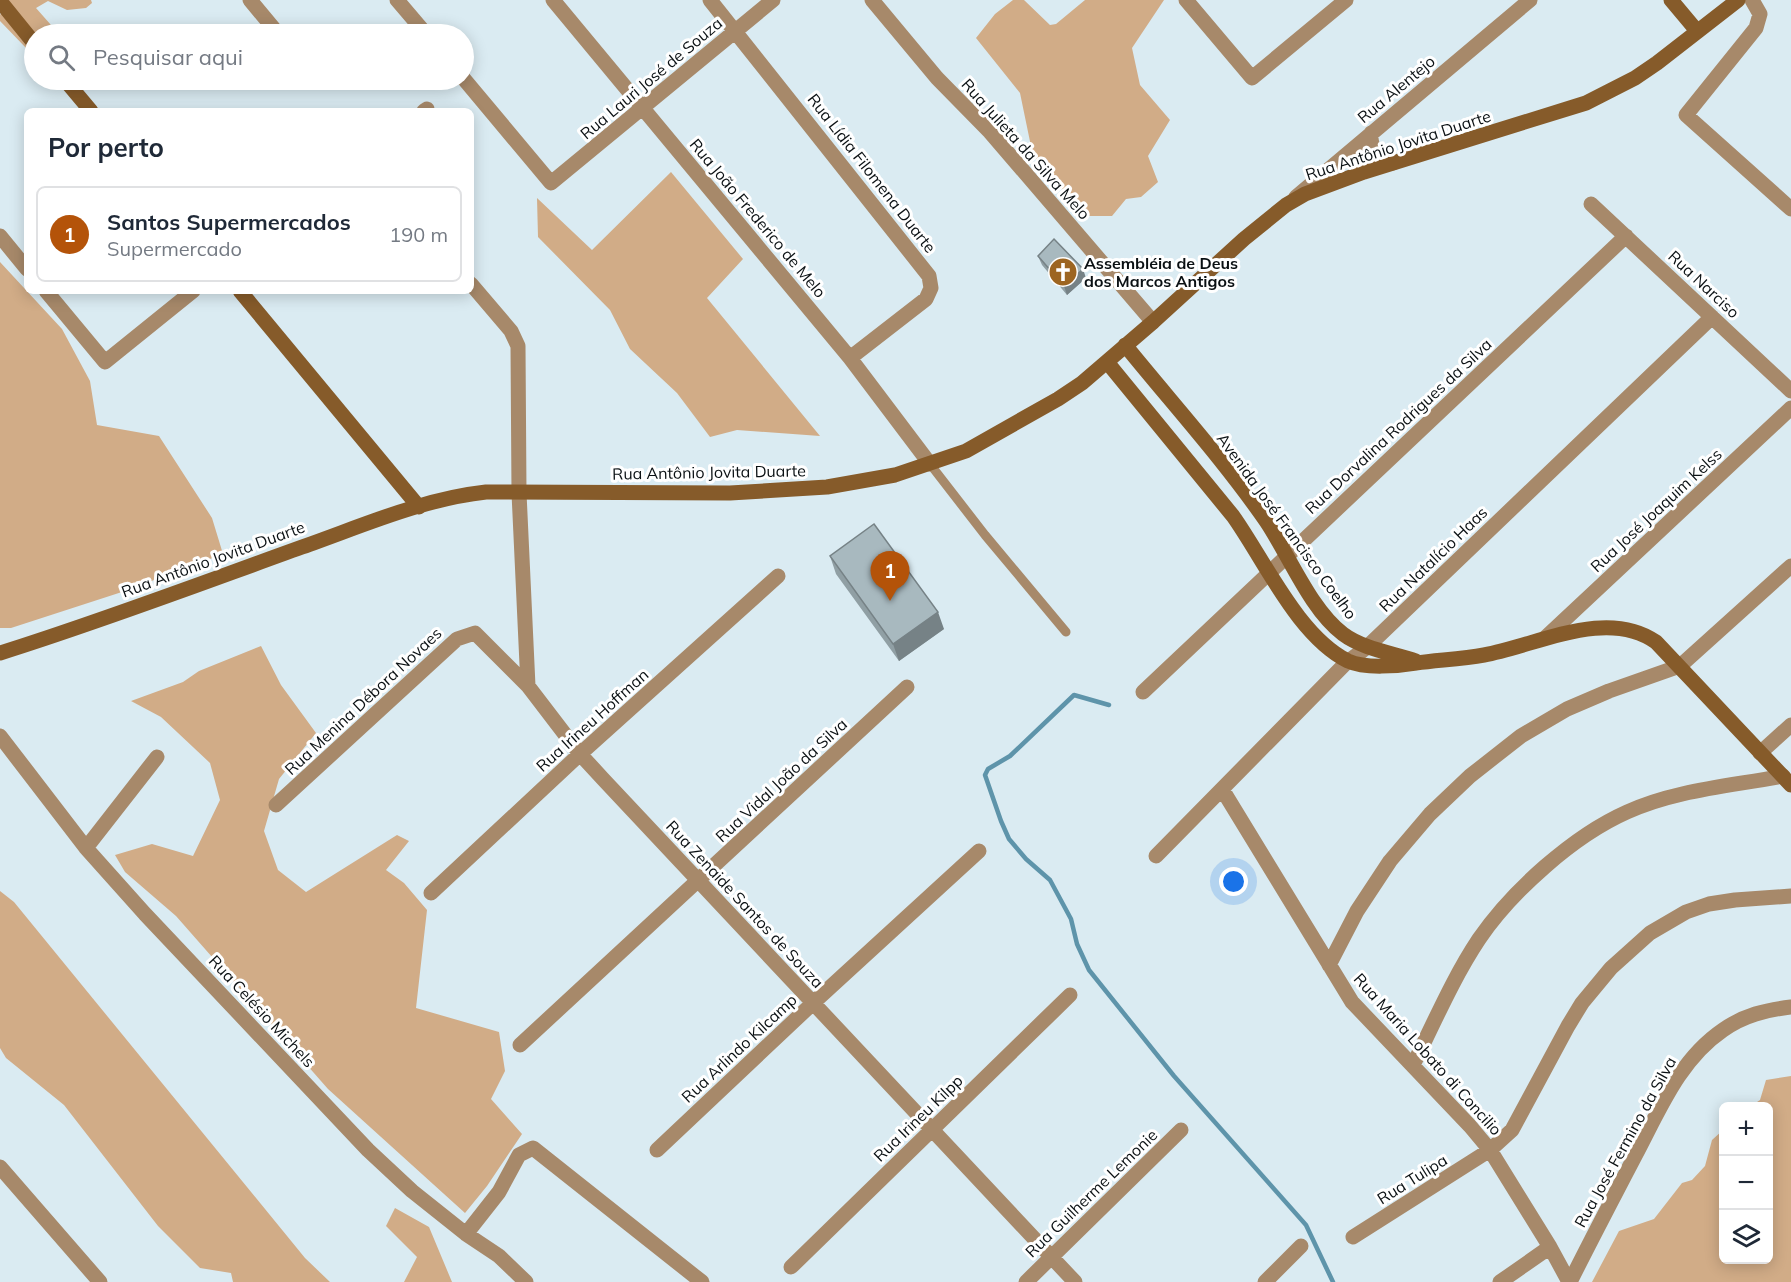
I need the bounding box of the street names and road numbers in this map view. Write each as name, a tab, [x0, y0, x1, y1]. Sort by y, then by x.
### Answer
street label: Rua Lauri José de Souza	[576, 13, 726, 143]
street label: Rua Alentejo	[1353, 51, 1439, 127]
street label: Rua Julieta da Silva Melo	[957, 74, 1095, 224]
street label: Rua Lídia Filomena Duarte	[804, 89, 940, 257]
street label: Rua Antônio Jovita Duarte	[1303, 106, 1493, 184]
street label: Rua João Frederico de Melo	[686, 134, 830, 302]
street label: Rua Narciso	[1664, 246, 1744, 322]
street label: Rua Dorvalina Rodrigues da Silva	[1300, 334, 1496, 518]
street label: Avenida José Francisco Coelho	[1213, 429, 1361, 623]
street label: Rua José Joaquim Kelss	[1586, 444, 1726, 576]
street label: Rua Antônio Jovita Duarte	[612, 460, 806, 484]
street label: Rua Natalício Haas	[1375, 502, 1491, 616]
street label: Rua Antônio Jovita Duarte	[119, 516, 307, 602]
street label: Rua Menina Débora Novaes	[280, 623, 446, 779]
street label: Rua Irineu Hoffman	[532, 664, 652, 776]
street label: Rua Vidal João da Silva	[711, 714, 851, 846]
street label: Rua Zenaide Santos de Souza	[662, 816, 828, 992]
street label: Rua Celésio Michels	[205, 951, 319, 1071]
street label: Rua Maria Lobato di Concilio	[1350, 969, 1506, 1139]
street label: Rua Arlindo Kilcamp	[677, 989, 801, 1107]
street label: Rua José Fermino da Silva	[1570, 1053, 1680, 1231]
street label: Rua Irineu Kilpp	[869, 1070, 967, 1166]
street label: Rua Guilherme Lemonie	[1021, 1125, 1161, 1261]
street label: Rua Tulipa	[1373, 1150, 1451, 1208]

